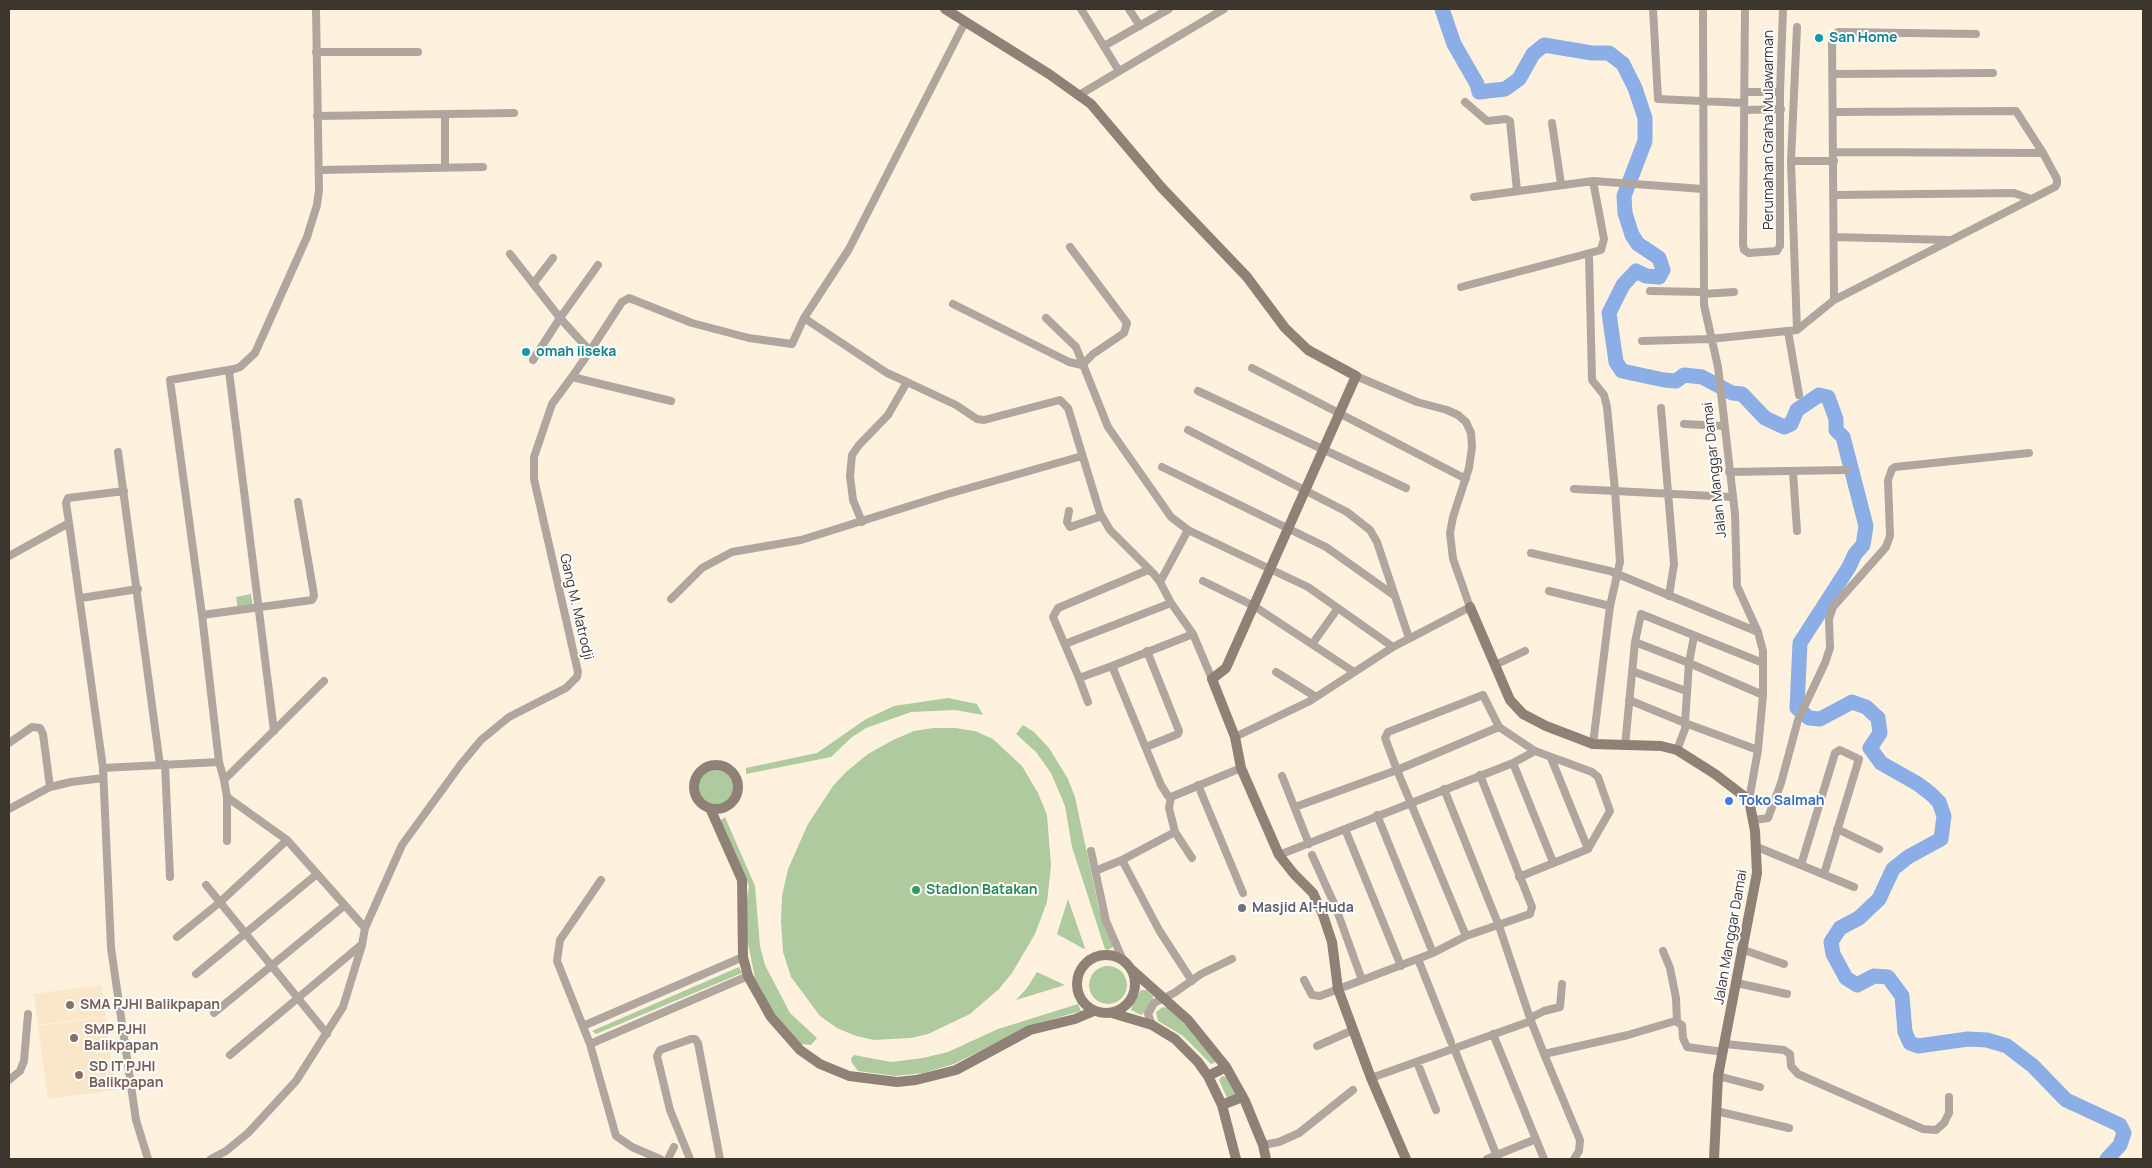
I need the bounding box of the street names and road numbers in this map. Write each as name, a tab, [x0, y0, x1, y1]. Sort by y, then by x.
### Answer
street label: Perumahan Graha Mulawarman	[1761, 30, 1777, 230]
street label: Jalan Manggar Damai	[1700, 401, 1730, 539]
street label: Gang M. Matrodji	[556, 552, 596, 662]
street label: Jalan Manggar Damai	[1711, 868, 1751, 1006]

